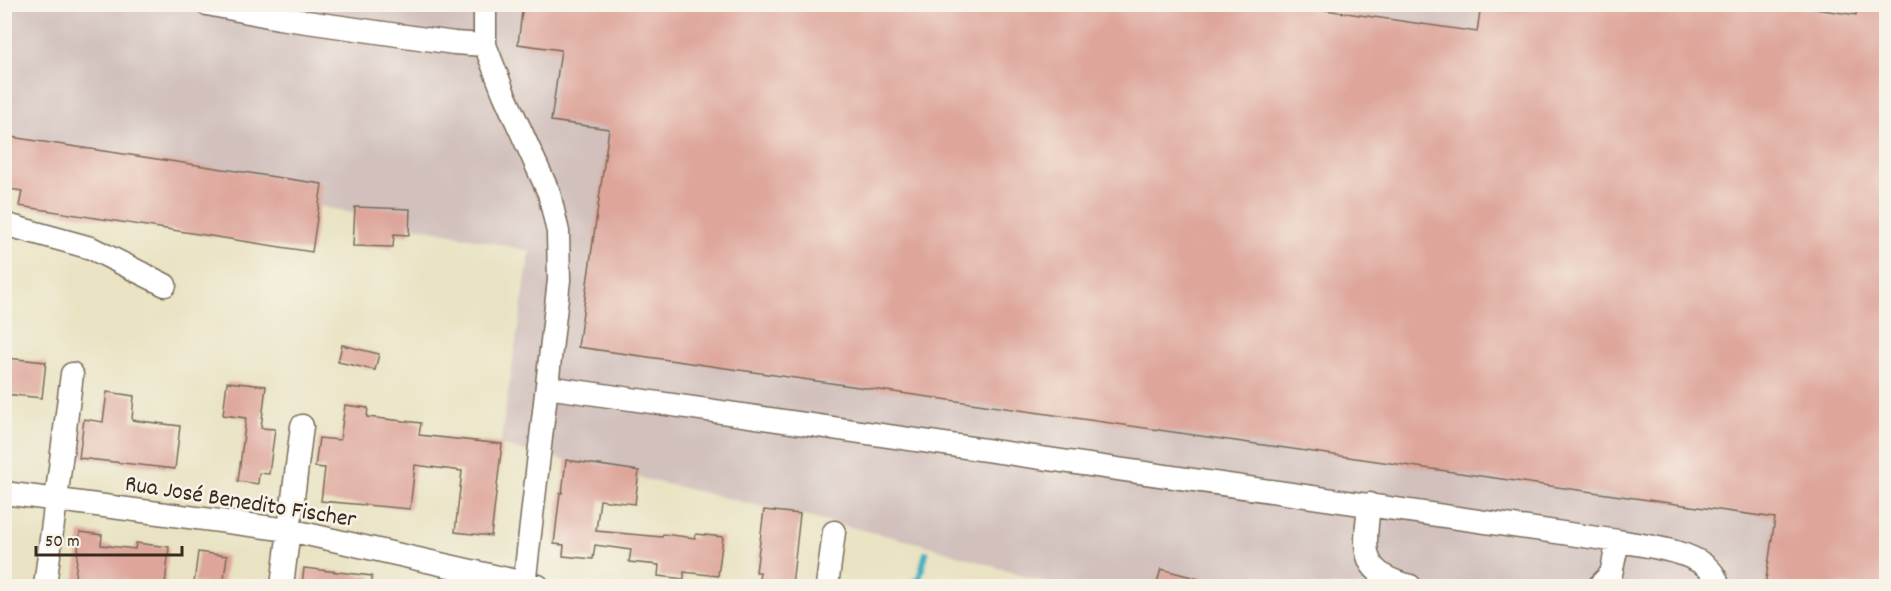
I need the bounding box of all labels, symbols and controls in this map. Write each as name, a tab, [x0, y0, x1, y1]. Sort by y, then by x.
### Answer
street label: Rua José Benedito Fischer	[122, 468, 359, 538]
scale bar	[36, 519, 182, 557]
text: 50 m	[45, 530, 80, 555]

